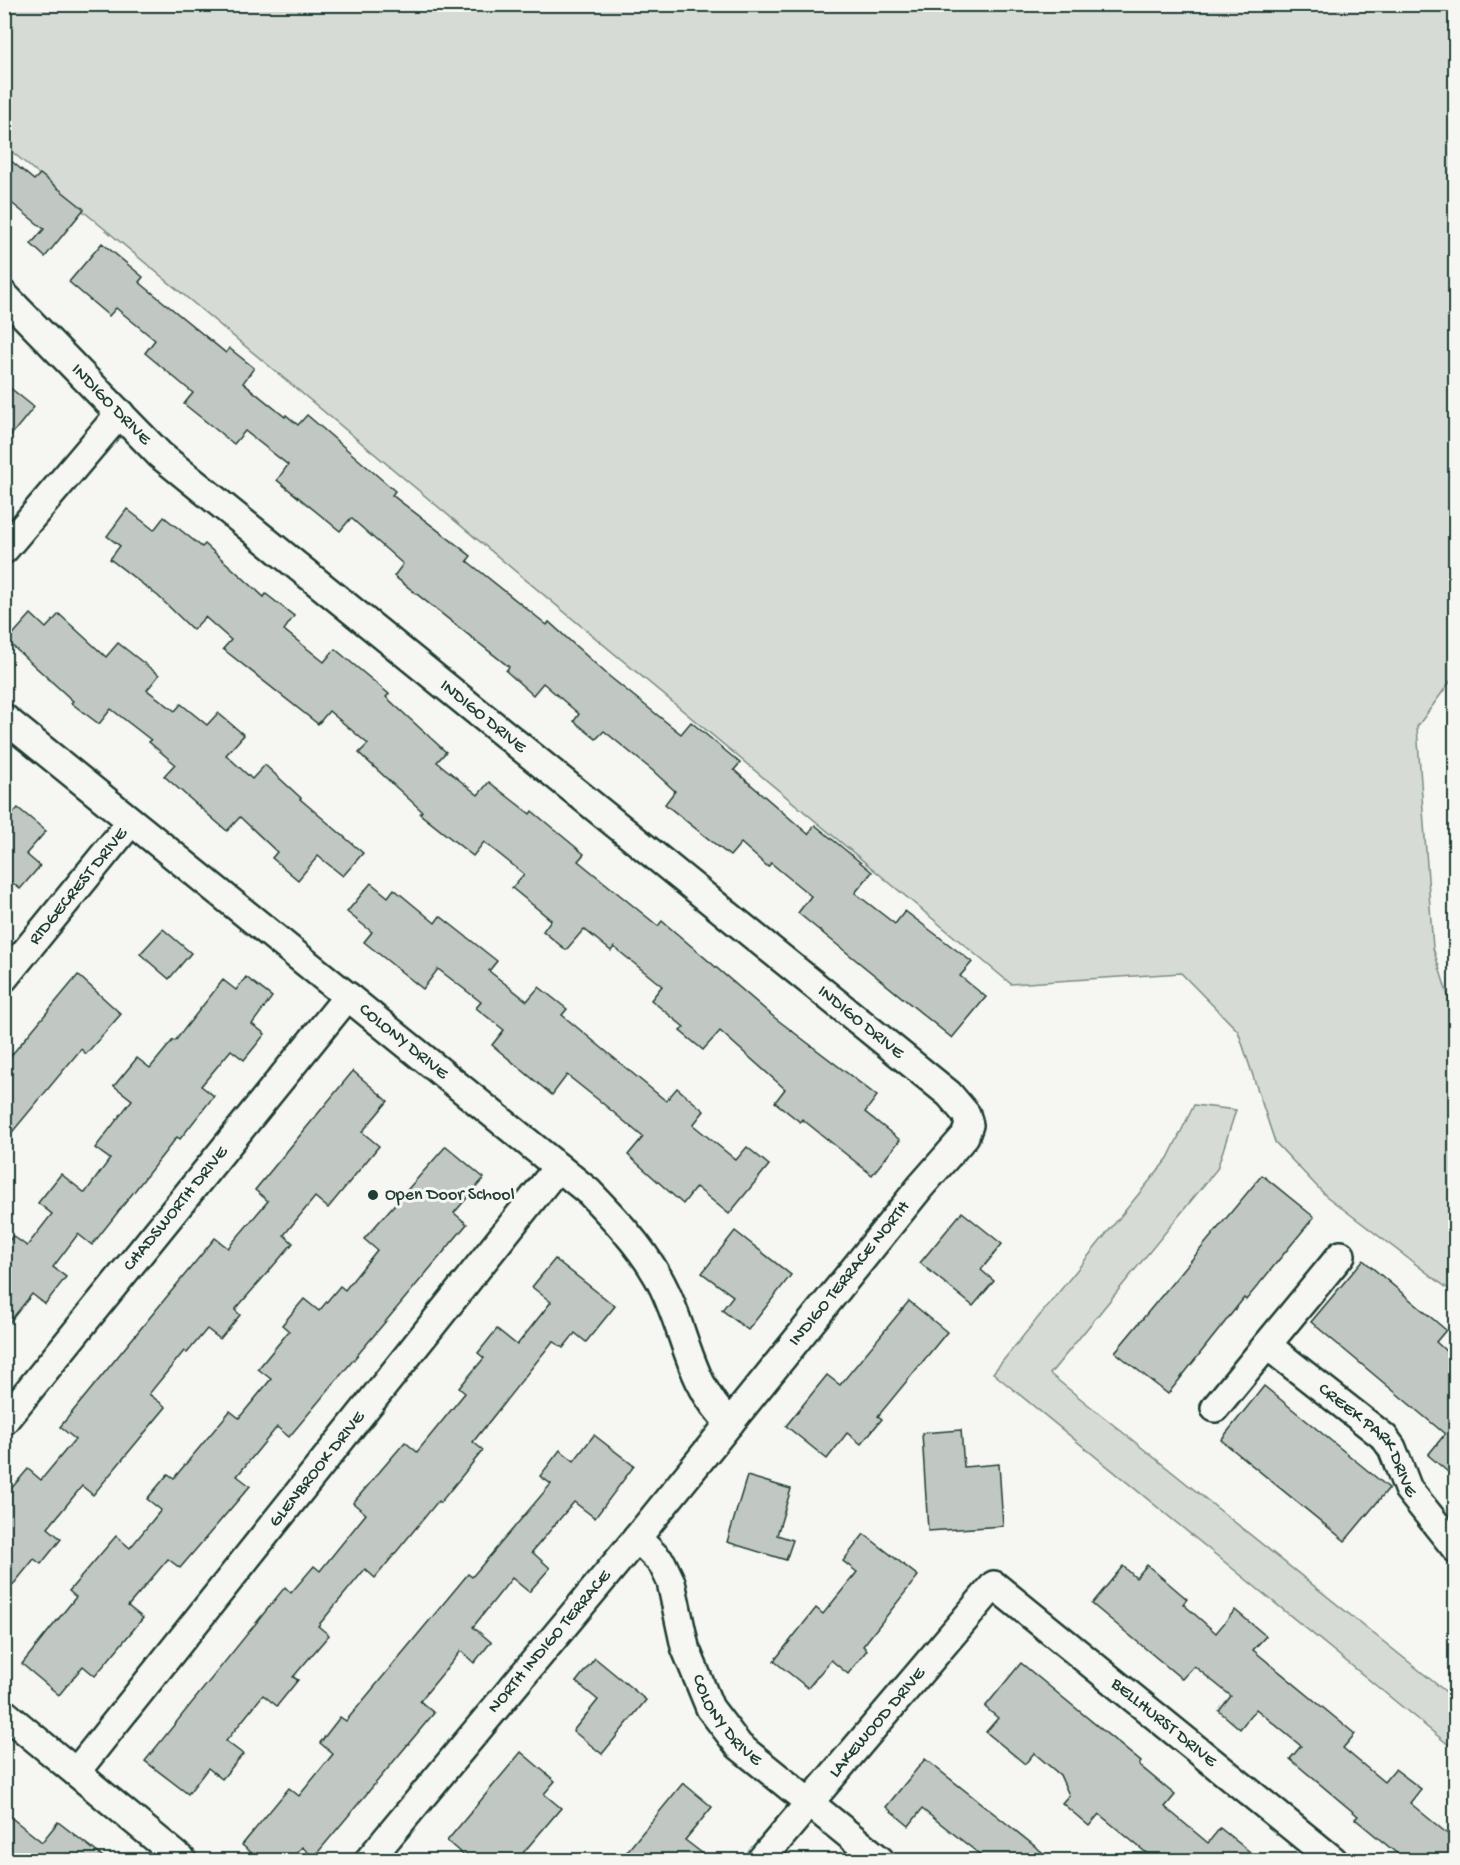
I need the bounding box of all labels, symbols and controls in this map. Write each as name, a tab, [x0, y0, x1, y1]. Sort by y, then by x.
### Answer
street label: INDIGO DRIVE	[67, 359, 156, 450]
street label: INDIGO DRIVE	[435, 675, 531, 758]
street label: RIDGECREST DRIVE	[25, 823, 133, 949]
street label: INDIGO DRIVE	[813, 981, 909, 1064]
street label: COLONY DRIVE	[354, 999, 453, 1085]
street label: CHADSWORTH DRIVE	[119, 1142, 233, 1275]
place label: Open Door School	[385, 1185, 515, 1206]
marker: Open Door School	[366, 1188, 380, 1202]
street label: INDIGO TERRACE NORTH	[785, 1197, 915, 1351]
street label: CREEK PARK DRIVE	[1314, 1379, 1422, 1502]
street label: GLENBROOK DRIVE	[265, 1407, 370, 1531]
street label: NORTH INDIGO TERRACE	[484, 1565, 617, 1718]
street label: LAKEWOOD DRIVE	[825, 1663, 931, 1782]
street label: COLONY DRIVE	[687, 1671, 766, 1771]
street label: BELLHURST DRIVE	[1106, 1673, 1221, 1772]

